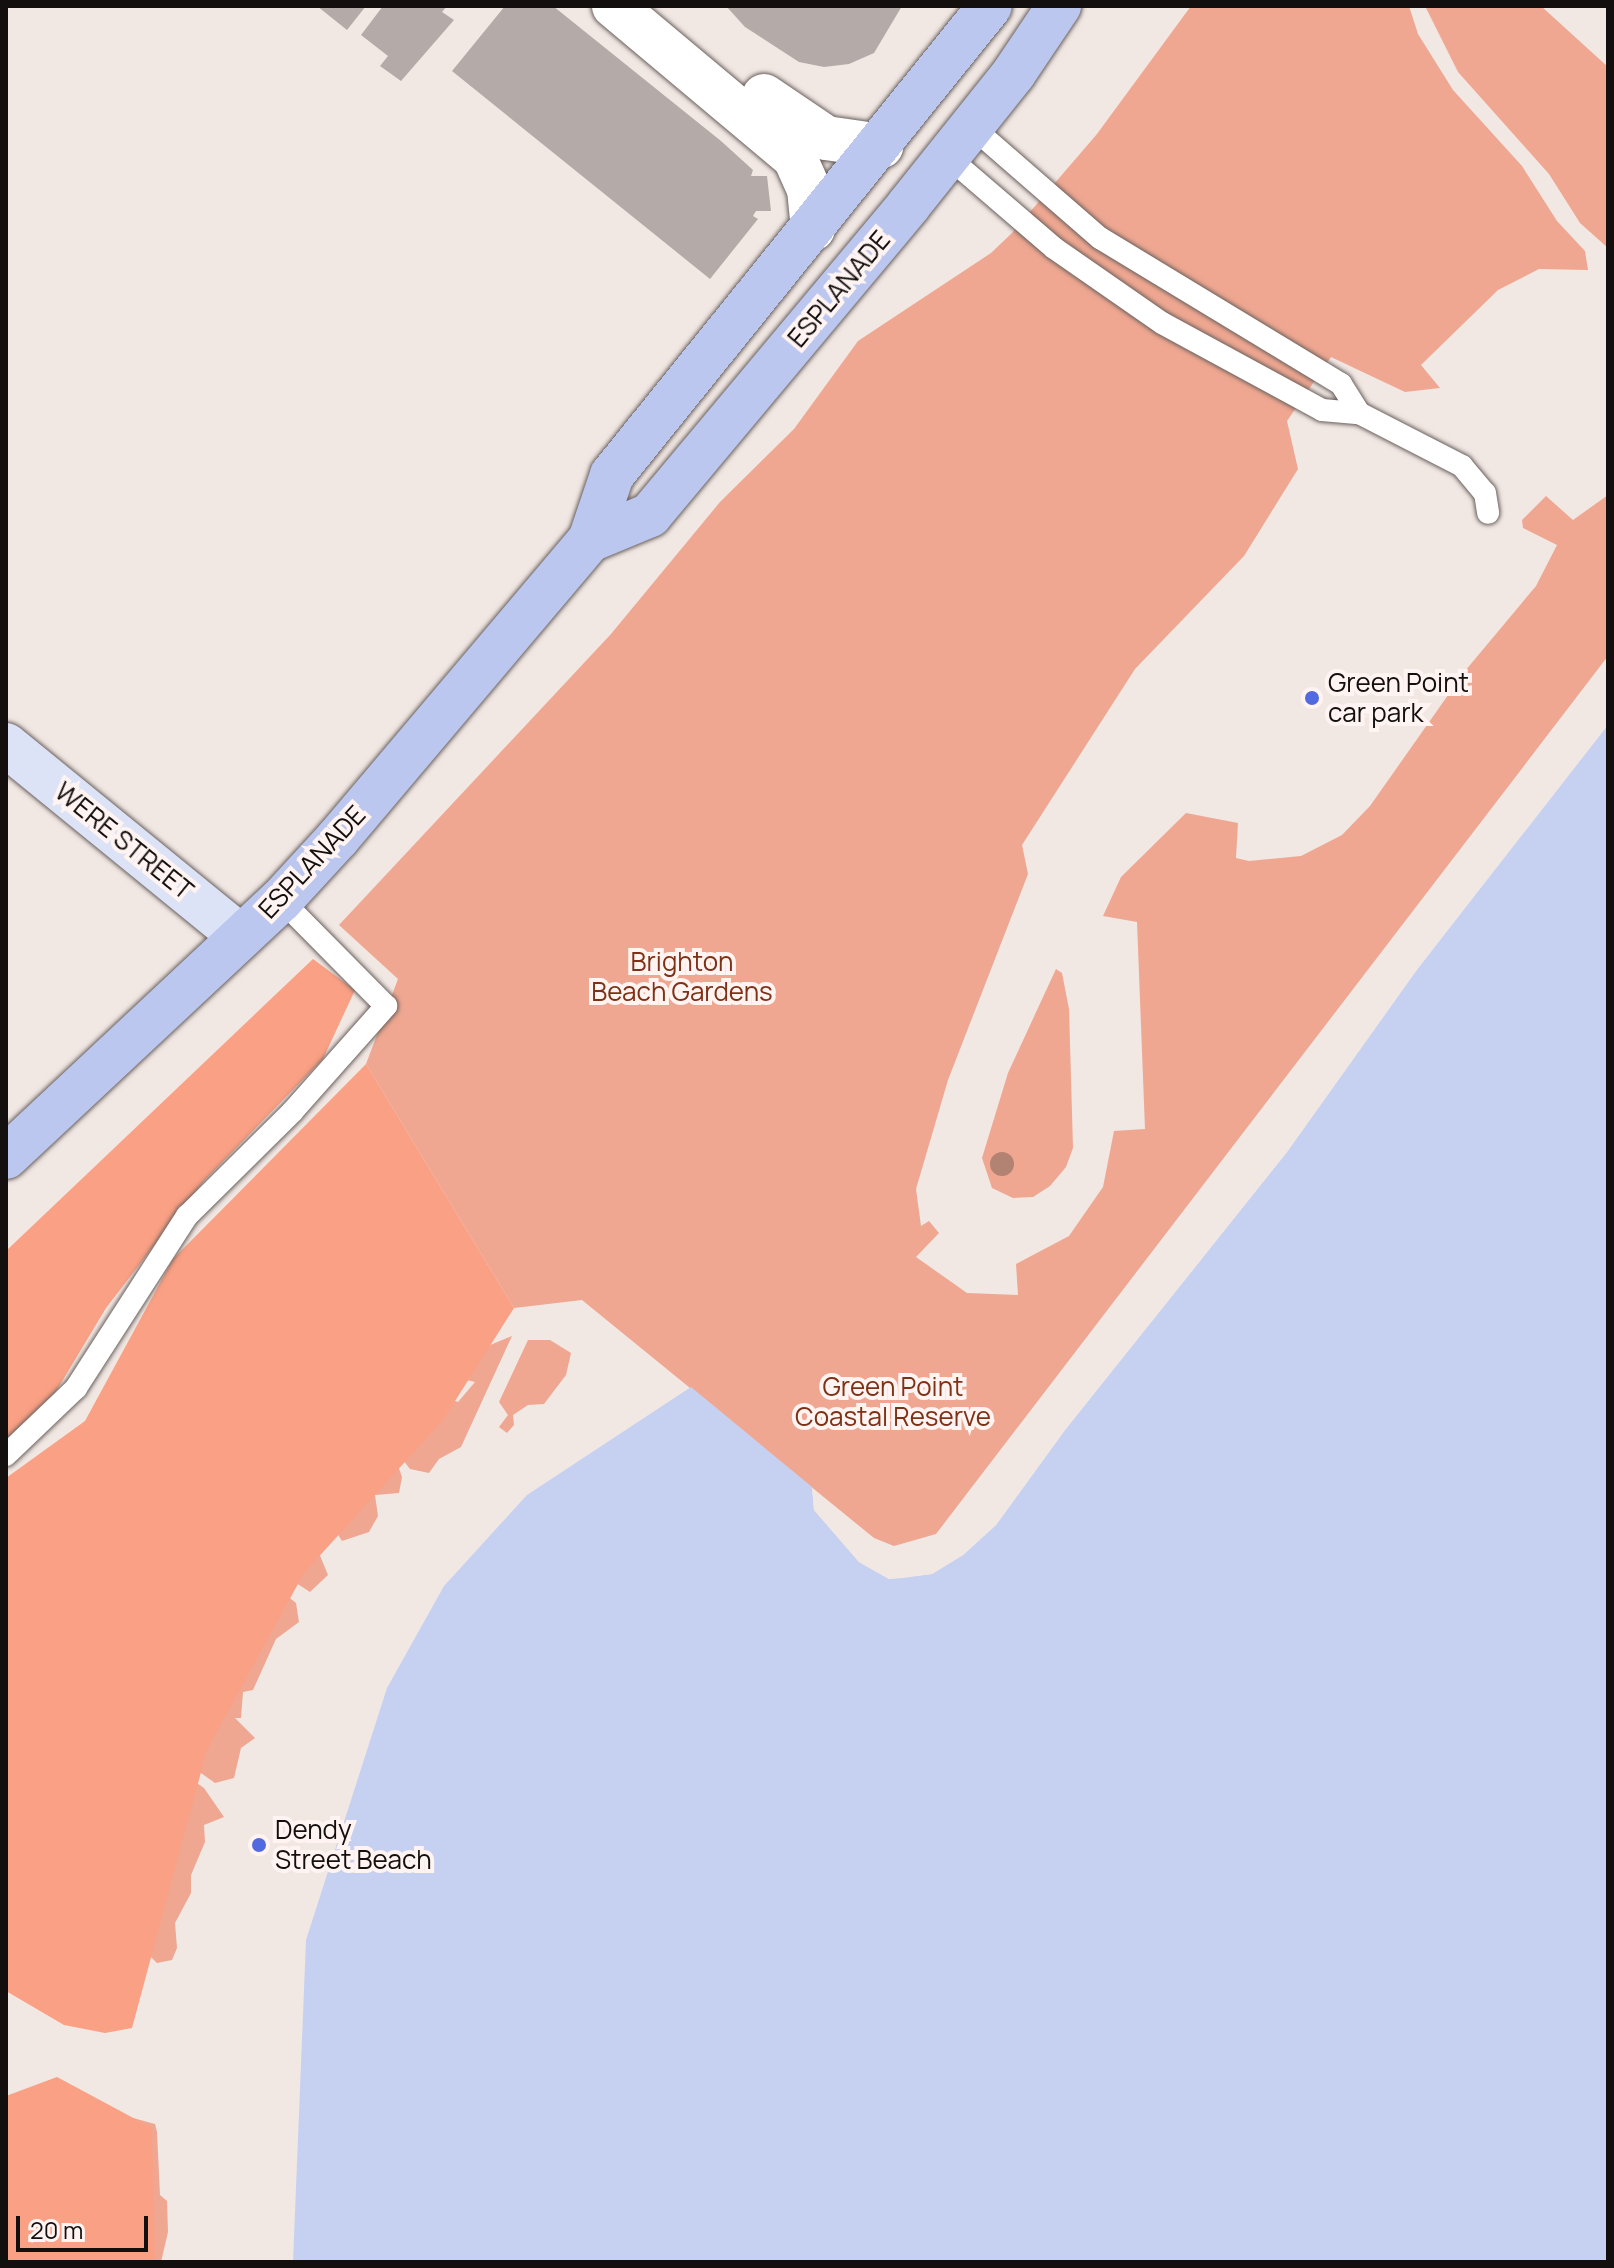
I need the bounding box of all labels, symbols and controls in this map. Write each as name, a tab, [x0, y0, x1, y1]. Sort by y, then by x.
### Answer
street label: ESPLANADE	[781, 225, 897, 353]
place label: Green Point car park	[1328, 667, 1469, 728]
marker: Green Point car park	[1303, 689, 1321, 707]
street label: WERE STREET	[49, 776, 199, 906]
street label: ESPLANADE	[252, 799, 372, 925]
park label: Brighton Beach Gardens	[591, 946, 773, 1008]
park label: Green Point Coastal Reserve	[795, 1371, 991, 1432]
place label: Dendy Street Beach	[275, 1814, 432, 1876]
marker: Dendy Street Beach	[250, 1836, 268, 1854]
scale bar	[20, 2200, 152, 2250]
text: 20 m	[30, 2213, 83, 2246]

